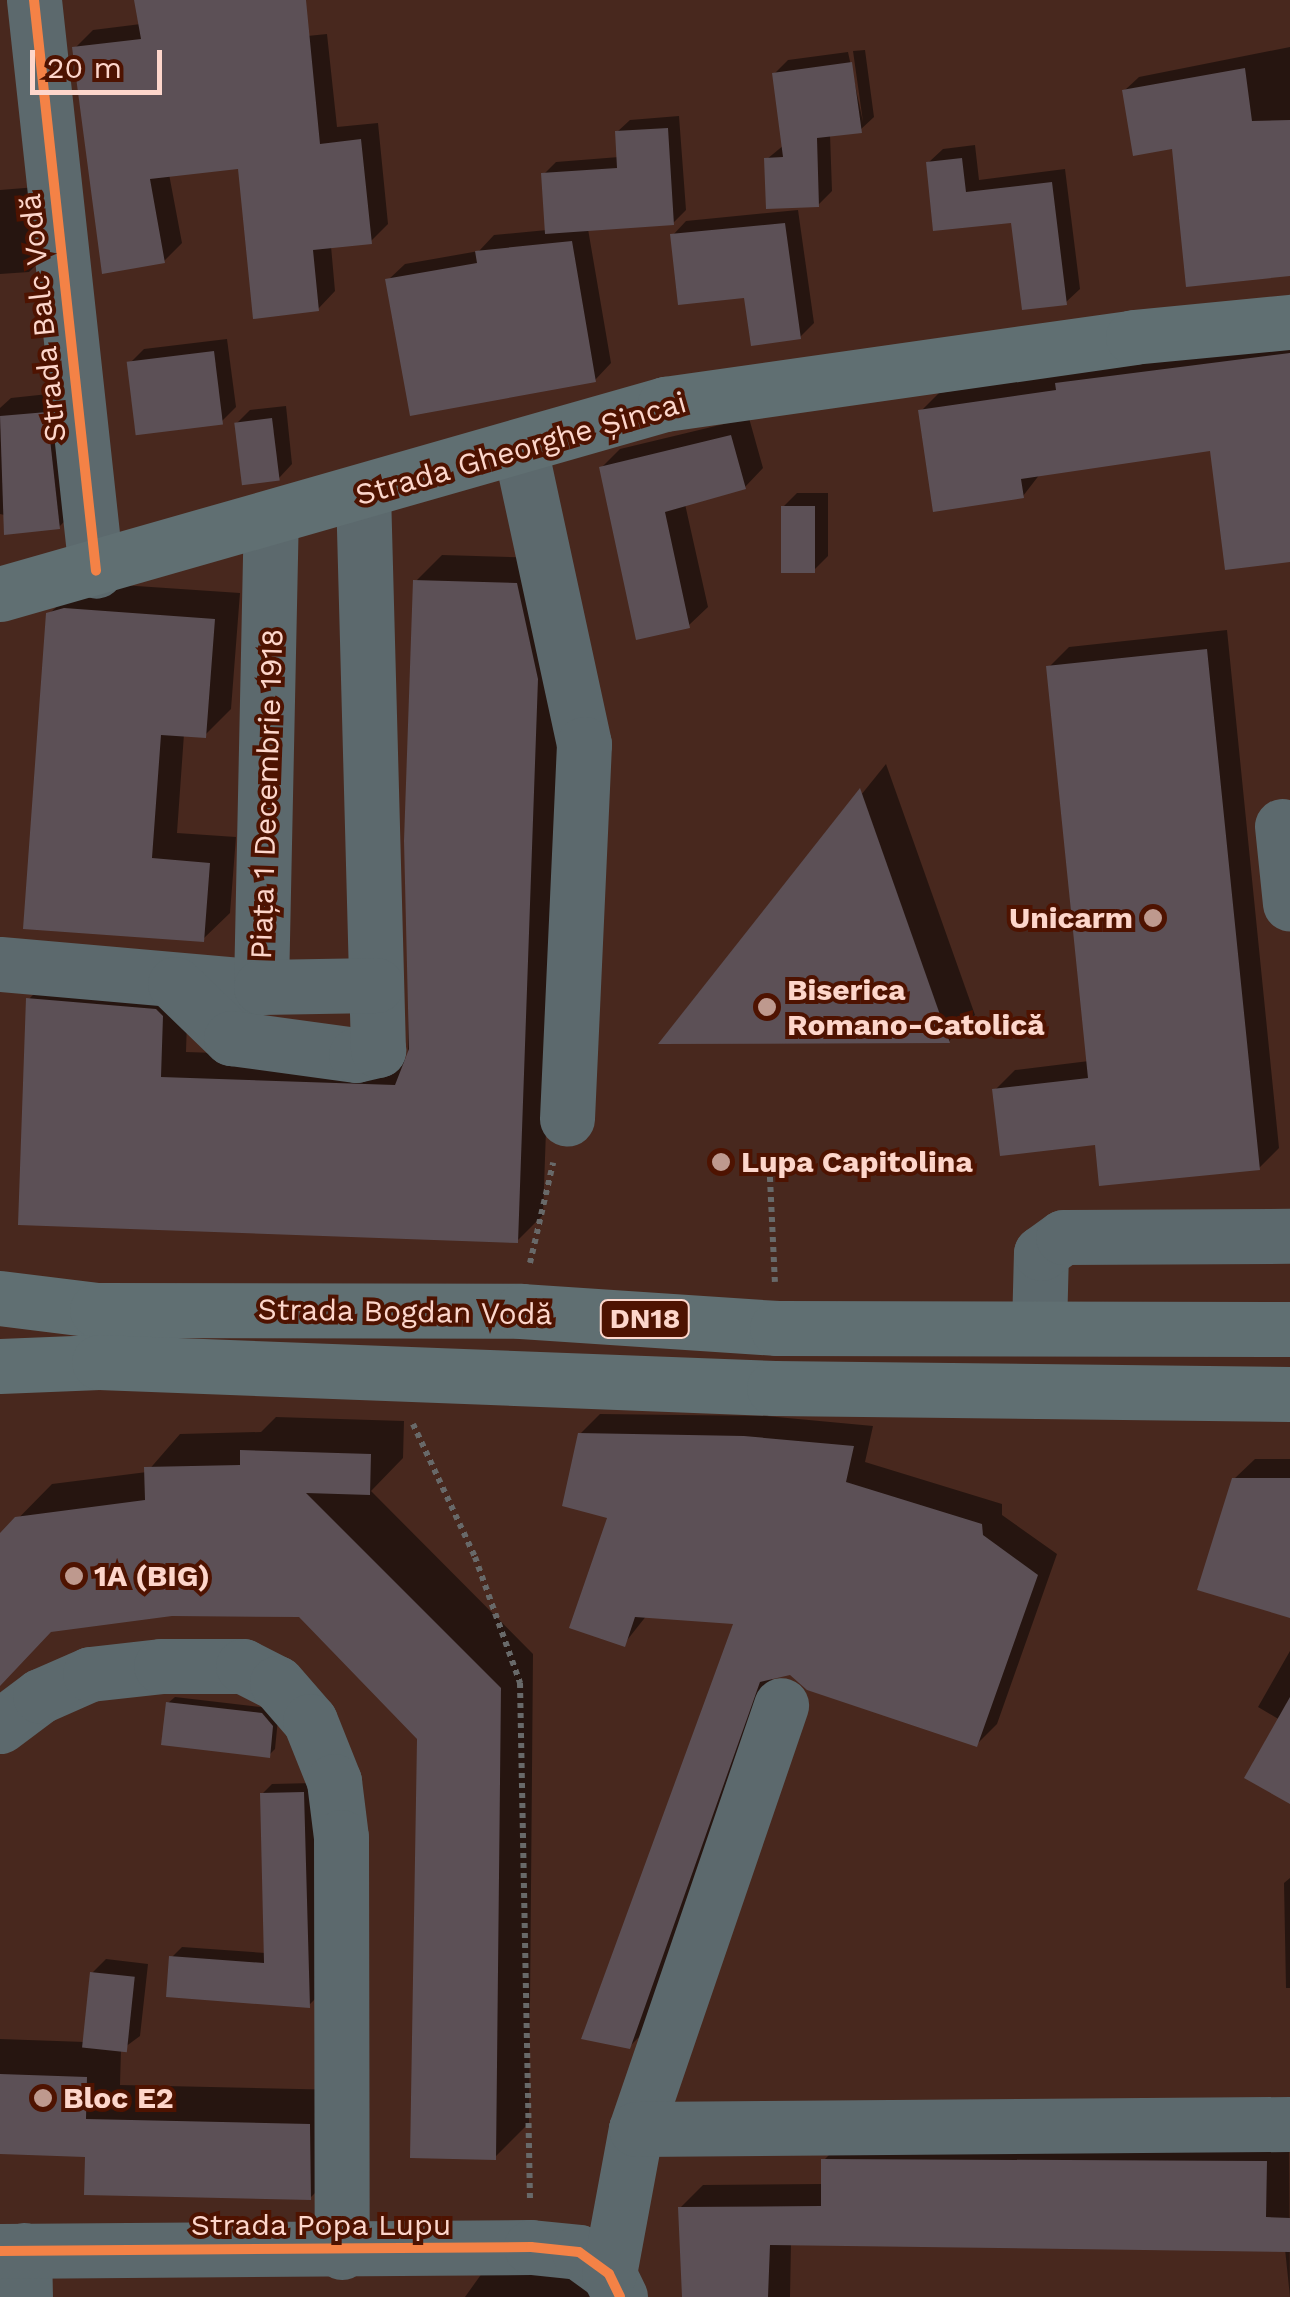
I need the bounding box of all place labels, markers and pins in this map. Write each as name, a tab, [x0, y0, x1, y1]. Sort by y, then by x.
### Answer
place label: Unicarm	[1009, 900, 1133, 936]
marker: Unicarm	[1142, 907, 1164, 929]
place label: Biserica Romano-Catolică	[787, 972, 1045, 1042]
marker: Biserica Romano-Catolică	[756, 996, 778, 1018]
place label: Lupa Capitolina	[741, 1144, 973, 1180]
marker: Lupa Capitolina	[710, 1151, 732, 1173]
place label: 1A (BIG)	[94, 1558, 211, 1594]
marker: 1A (BIG)	[63, 1565, 85, 1587]
place label: Bloc E2	[63, 2080, 174, 2116]
marker: Bloc E2	[32, 2087, 54, 2109]

